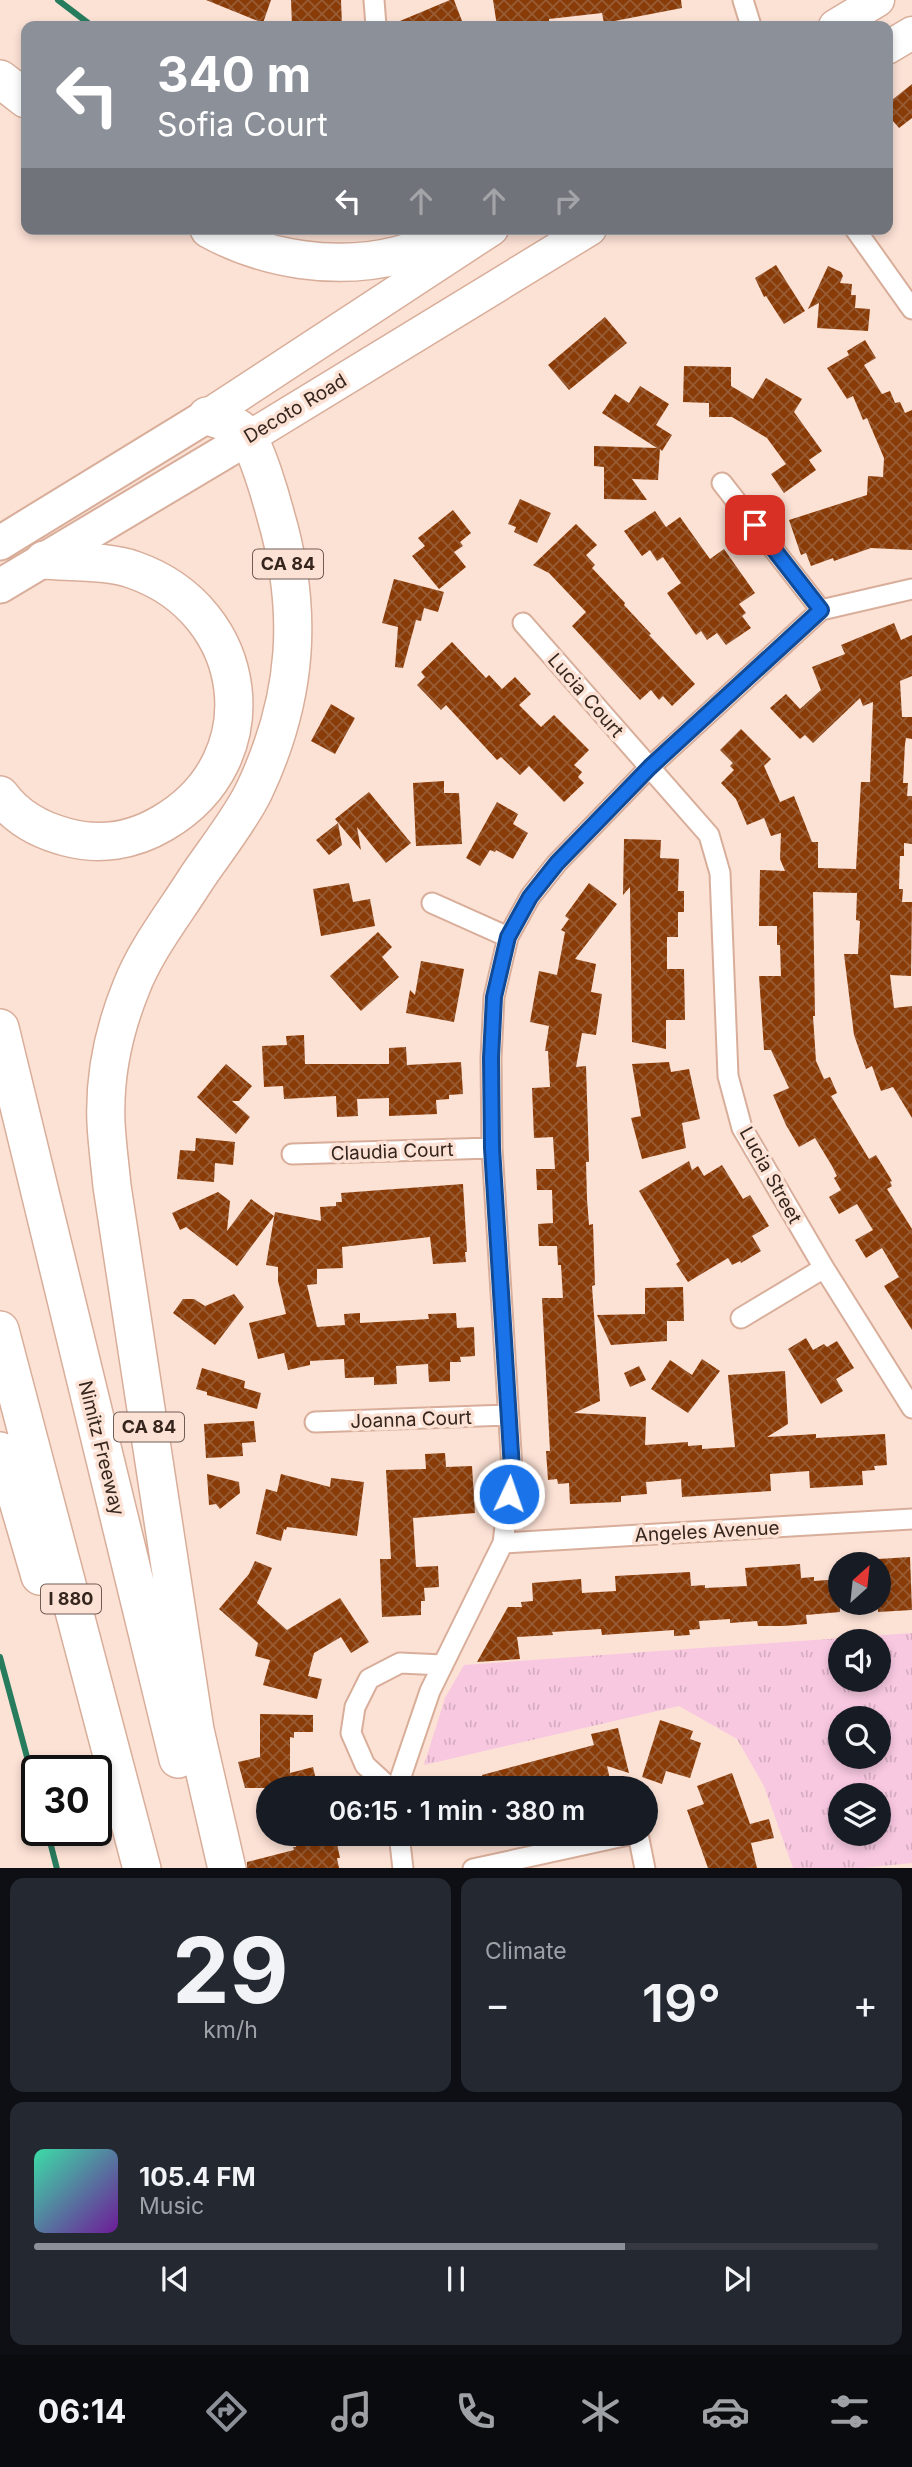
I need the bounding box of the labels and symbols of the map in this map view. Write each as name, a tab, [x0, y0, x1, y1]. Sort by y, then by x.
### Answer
street label: Decoto Road	[240, 369, 351, 448]
pin	[725, 495, 785, 555]
road number: CA 84	[253, 550, 323, 578]
street label: Lucia Court	[543, 649, 628, 742]
street label: Lucia Street	[735, 1123, 807, 1228]
street label: Claudia Court	[330, 1138, 454, 1165]
street label: Nimitz Freeway	[74, 1378, 129, 1518]
street label: Joanna Court	[350, 1406, 472, 1433]
road number: CA 84	[114, 1412, 184, 1442]
position arrow	[472, 1457, 546, 1531]
street label: Angeles Avenue	[634, 1516, 780, 1547]
north arrow	[828, 1552, 891, 1615]
road number: I 880	[41, 1584, 101, 1614]
speed limit sign: 30	[21, 1755, 112, 1846]

